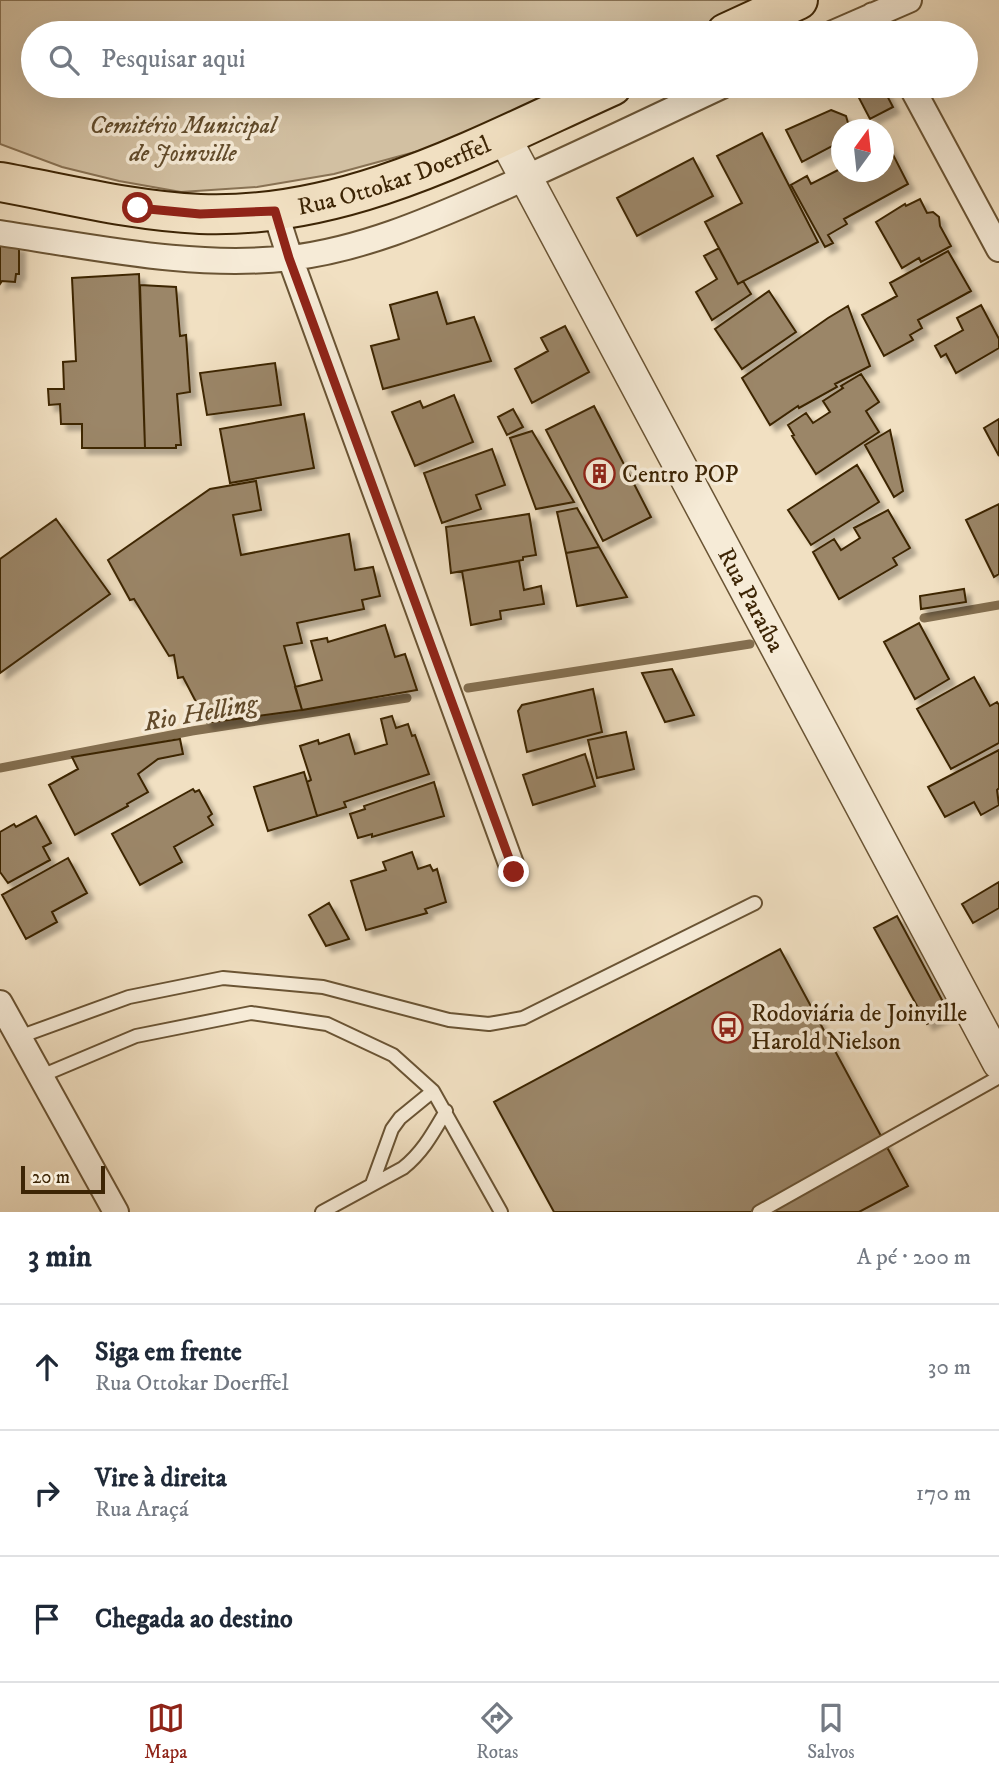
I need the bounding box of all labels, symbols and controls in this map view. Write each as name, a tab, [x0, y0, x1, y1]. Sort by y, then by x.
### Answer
search box	[21, 21, 978, 98]
icon: search	[45, 41, 83, 79]
text: Pesquisar aqui	[101, 43, 245, 76]
park label: Cemitério Municipal de Joinville	[90, 111, 279, 169]
north arrow	[831, 119, 894, 182]
street label: Rua Ottokar Doerffel	[295, 130, 496, 223]
route start	[122, 192, 153, 223]
building icon: Centro POP	[582, 457, 616, 491]
place label: Centro POP	[622, 460, 738, 490]
street label: Rua Paraíba	[710, 543, 791, 658]
water label: Rio Helling	[140, 687, 262, 740]
route end	[498, 856, 529, 887]
place label: Rodoviária de Joinville Harold Nielson	[751, 999, 967, 1057]
bus stop icon: Rodoviária de Joinville Harold Nielson	[711, 1010, 745, 1044]
scale bar	[21, 1163, 105, 1195]
text: 20 m	[32, 1166, 70, 1189]
text: 3 min	[28, 1239, 92, 1276]
text: A pé · 200 m	[857, 1243, 971, 1272]
text: Siga em frente	[95, 1336, 242, 1369]
icon: ahead	[28, 1348, 66, 1386]
text: 30 m	[928, 1353, 971, 1382]
text: Rua Ottokar Doerffel	[95, 1369, 289, 1398]
text: Vire à direita	[95, 1462, 227, 1495]
icon: right	[28, 1474, 66, 1512]
text: 170 m	[916, 1479, 971, 1508]
text: Rua Araçá	[95, 1495, 189, 1524]
icon: arrive	[28, 1600, 66, 1638]
text: Chegada ao destino	[95, 1603, 293, 1636]
tab: Mapa	[144, 1699, 187, 1764]
tab: Rotas	[476, 1699, 518, 1764]
tab: Salvos	[807, 1699, 855, 1764]

